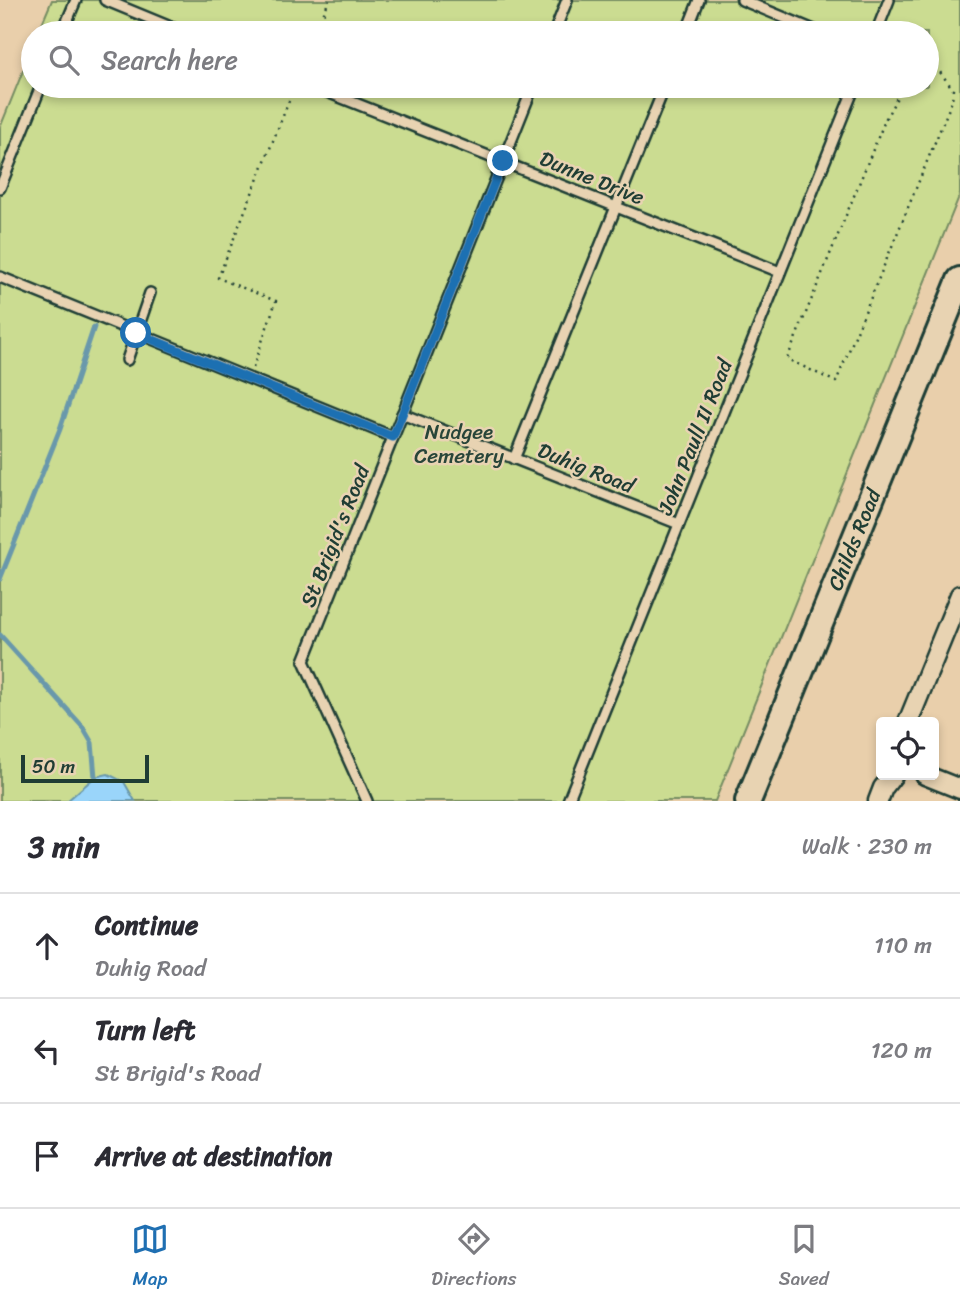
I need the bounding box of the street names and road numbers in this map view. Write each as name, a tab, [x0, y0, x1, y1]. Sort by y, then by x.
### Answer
street label: Dunne Drive	[534, 140, 650, 216]
street label: John Paull II Road	[646, 352, 744, 522]
street label: Duhig Road	[532, 431, 642, 505]
street label: St Brigid's Road	[289, 457, 382, 613]
street label: Childs Road	[816, 481, 893, 597]

